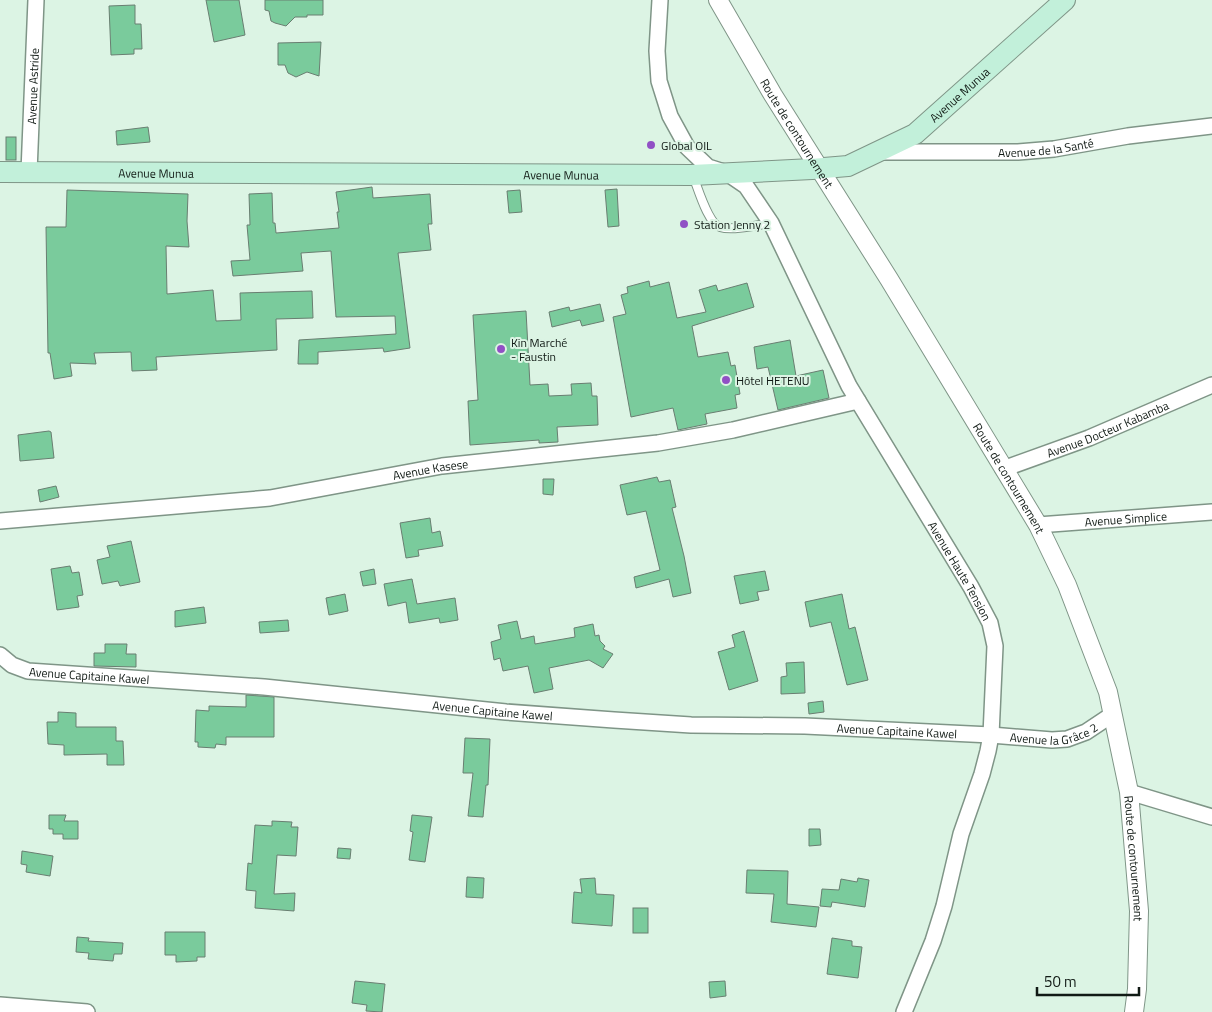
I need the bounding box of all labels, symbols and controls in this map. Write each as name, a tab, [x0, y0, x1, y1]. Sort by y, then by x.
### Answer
street label: Avenue Astride	[21, 48, 44, 125]
street label: Avenue Munua	[925, 62, 994, 127]
street label: Route de contournement	[756, 75, 839, 192]
street label: Avenue de la Santé	[998, 133, 1095, 162]
place label: Global OIL	[661, 136, 712, 155]
marker: Global OIL	[645, 139, 657, 151]
street label: Avenue Munua	[118, 163, 194, 182]
street label: Avenue Munua	[523, 165, 599, 184]
place label: Station Jenny 2	[694, 215, 770, 234]
marker: Station Jenny 2	[678, 218, 690, 230]
place label: Kin Marché - Faustin	[511, 333, 567, 366]
marker: Kin Marché - Faustin	[495, 343, 507, 355]
place label: Hôtel HETENU	[736, 371, 810, 390]
marker: Hôtel HETENU	[720, 374, 732, 386]
street label: Avenue Docteur Kabamba	[1044, 395, 1172, 462]
street label: Route de contournement	[969, 419, 1050, 537]
street label: Avenue Kasese	[391, 454, 469, 485]
street label: Avenue Simplice	[1084, 506, 1168, 531]
street label: Avenue Haute Tension	[924, 517, 996, 624]
street label: Avenue Capitaine Kawel	[28, 662, 150, 689]
street label: Avenue Capitaine Kawel	[432, 695, 553, 725]
street label: Avenue la Grâce 2	[1009, 717, 1101, 750]
street label: Avenue Capitaine Kawel	[836, 718, 958, 743]
street label: Route de contournement	[1120, 795, 1149, 922]
scale bar	[1037, 964, 1140, 996]
text: 50 m	[1044, 970, 1077, 993]

